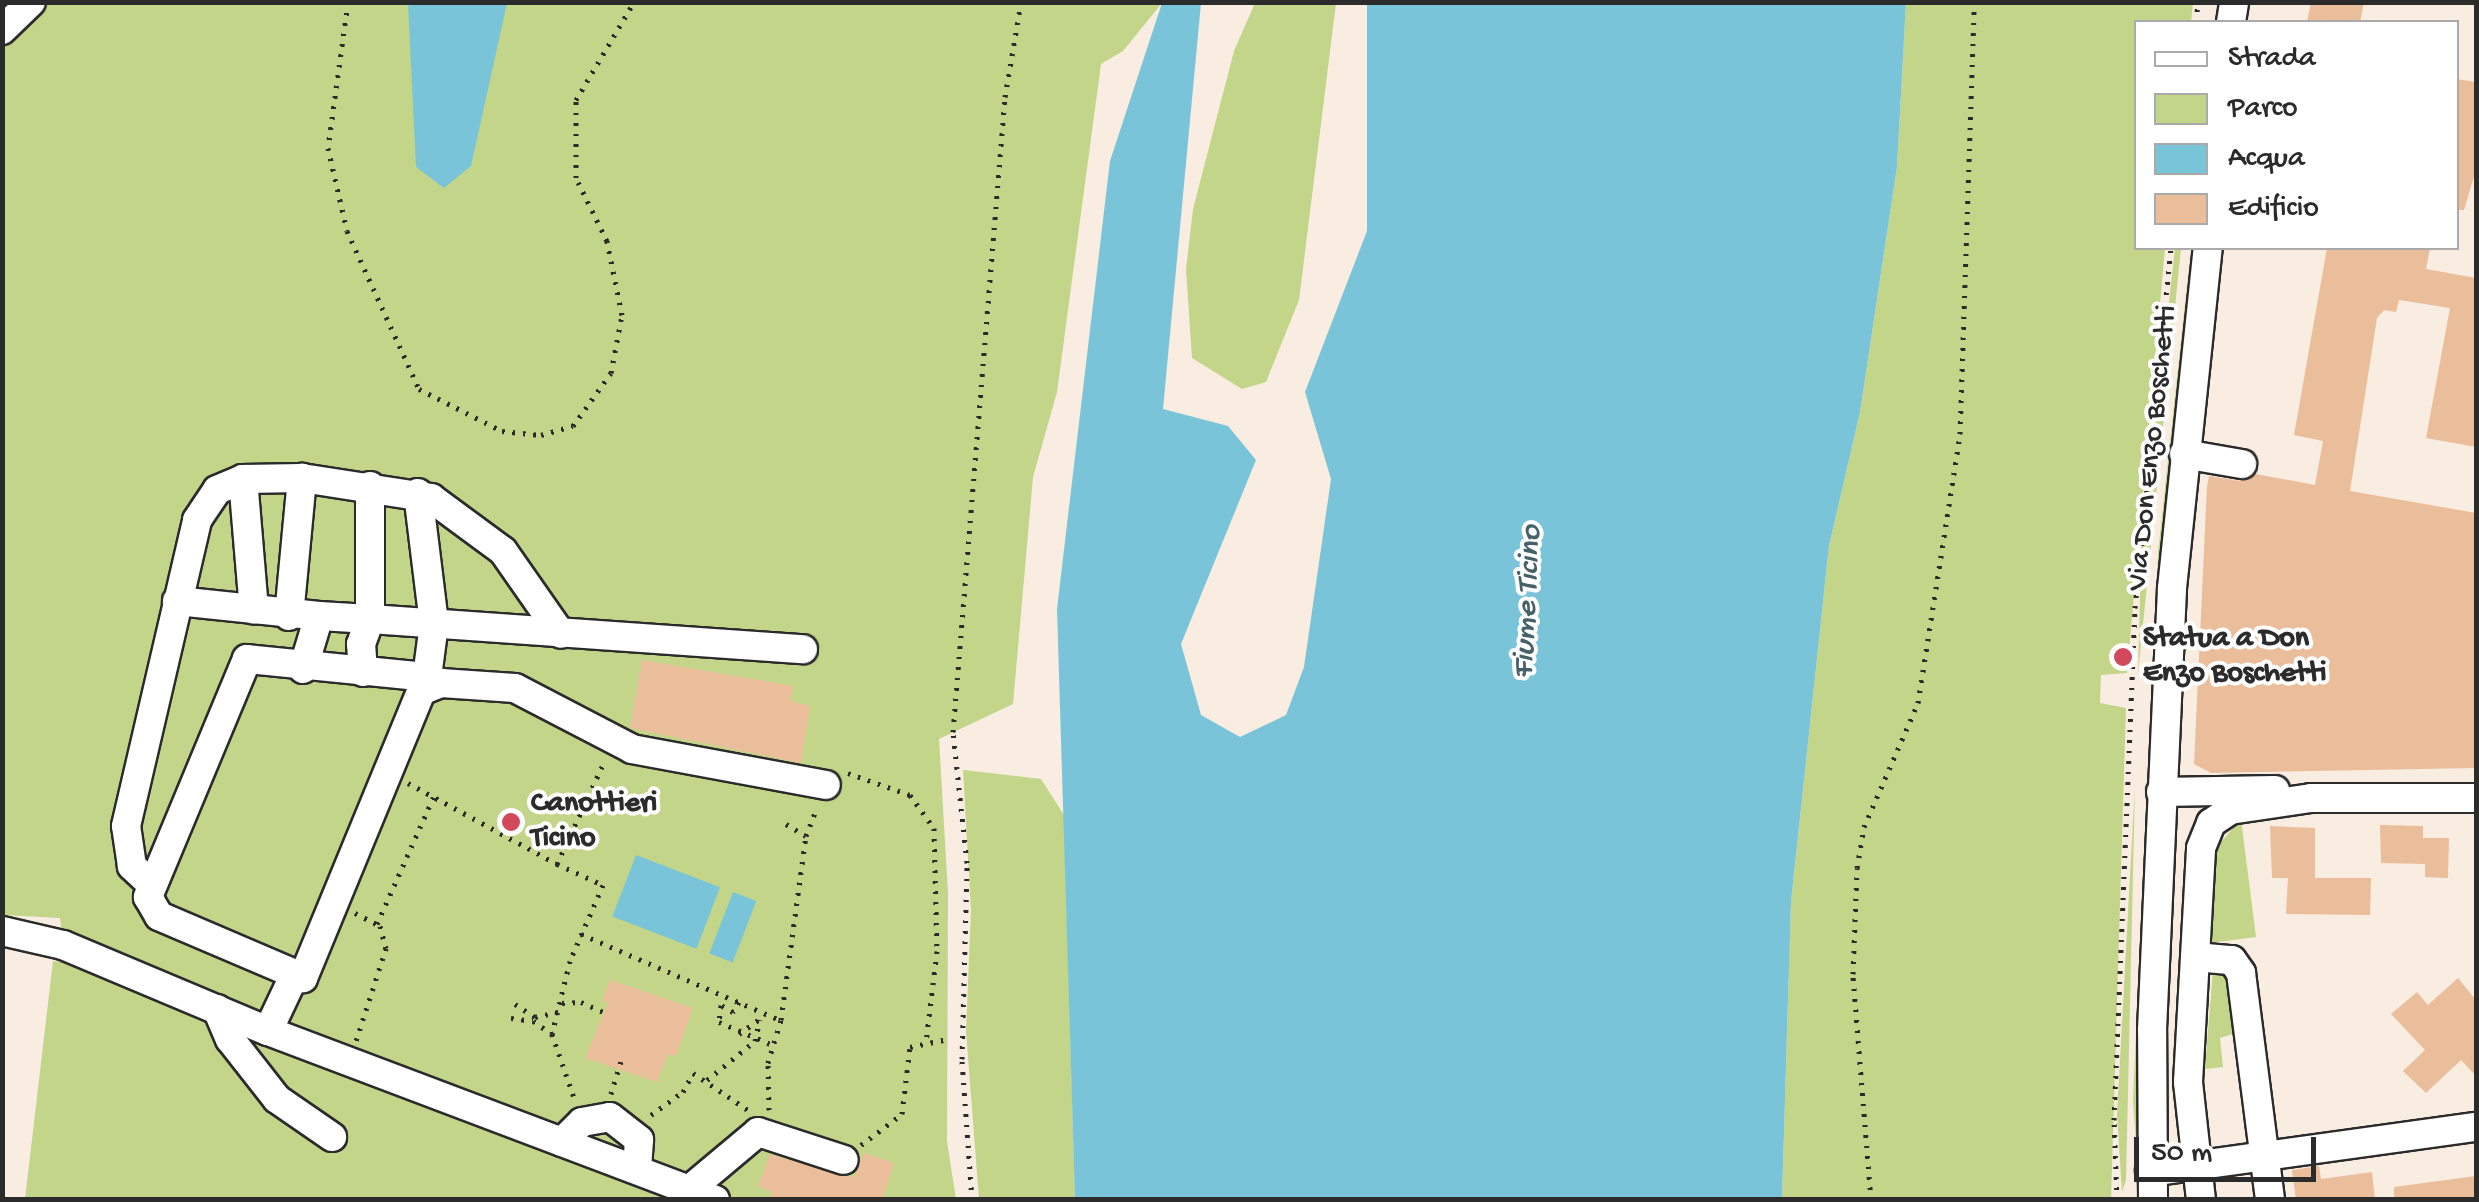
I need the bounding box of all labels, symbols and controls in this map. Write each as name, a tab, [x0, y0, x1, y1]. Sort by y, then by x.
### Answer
legend	[2134, 20, 2459, 250]
text: Strada	[2228, 42, 2316, 77]
text: Parco	[2228, 92, 2298, 127]
text: Acqua	[2228, 142, 2305, 177]
text: Edificio	[2228, 192, 2319, 227]
street label: Via Don Enzo Boschetti	[2121, 303, 2187, 593]
water label: Fiume Ticino	[1506, 524, 1552, 680]
place label: Statua a Don Enzo Boschetti	[2143, 622, 2327, 692]
marker: Statua a Don Enzo Boschetti	[2112, 646, 2134, 668]
place label: Canottieri Ticino	[531, 787, 657, 858]
marker: Canottieri Ticino	[500, 811, 522, 833]
scale bar	[2139, 1117, 2322, 1179]
text: 50 m	[2151, 1137, 2212, 1172]

